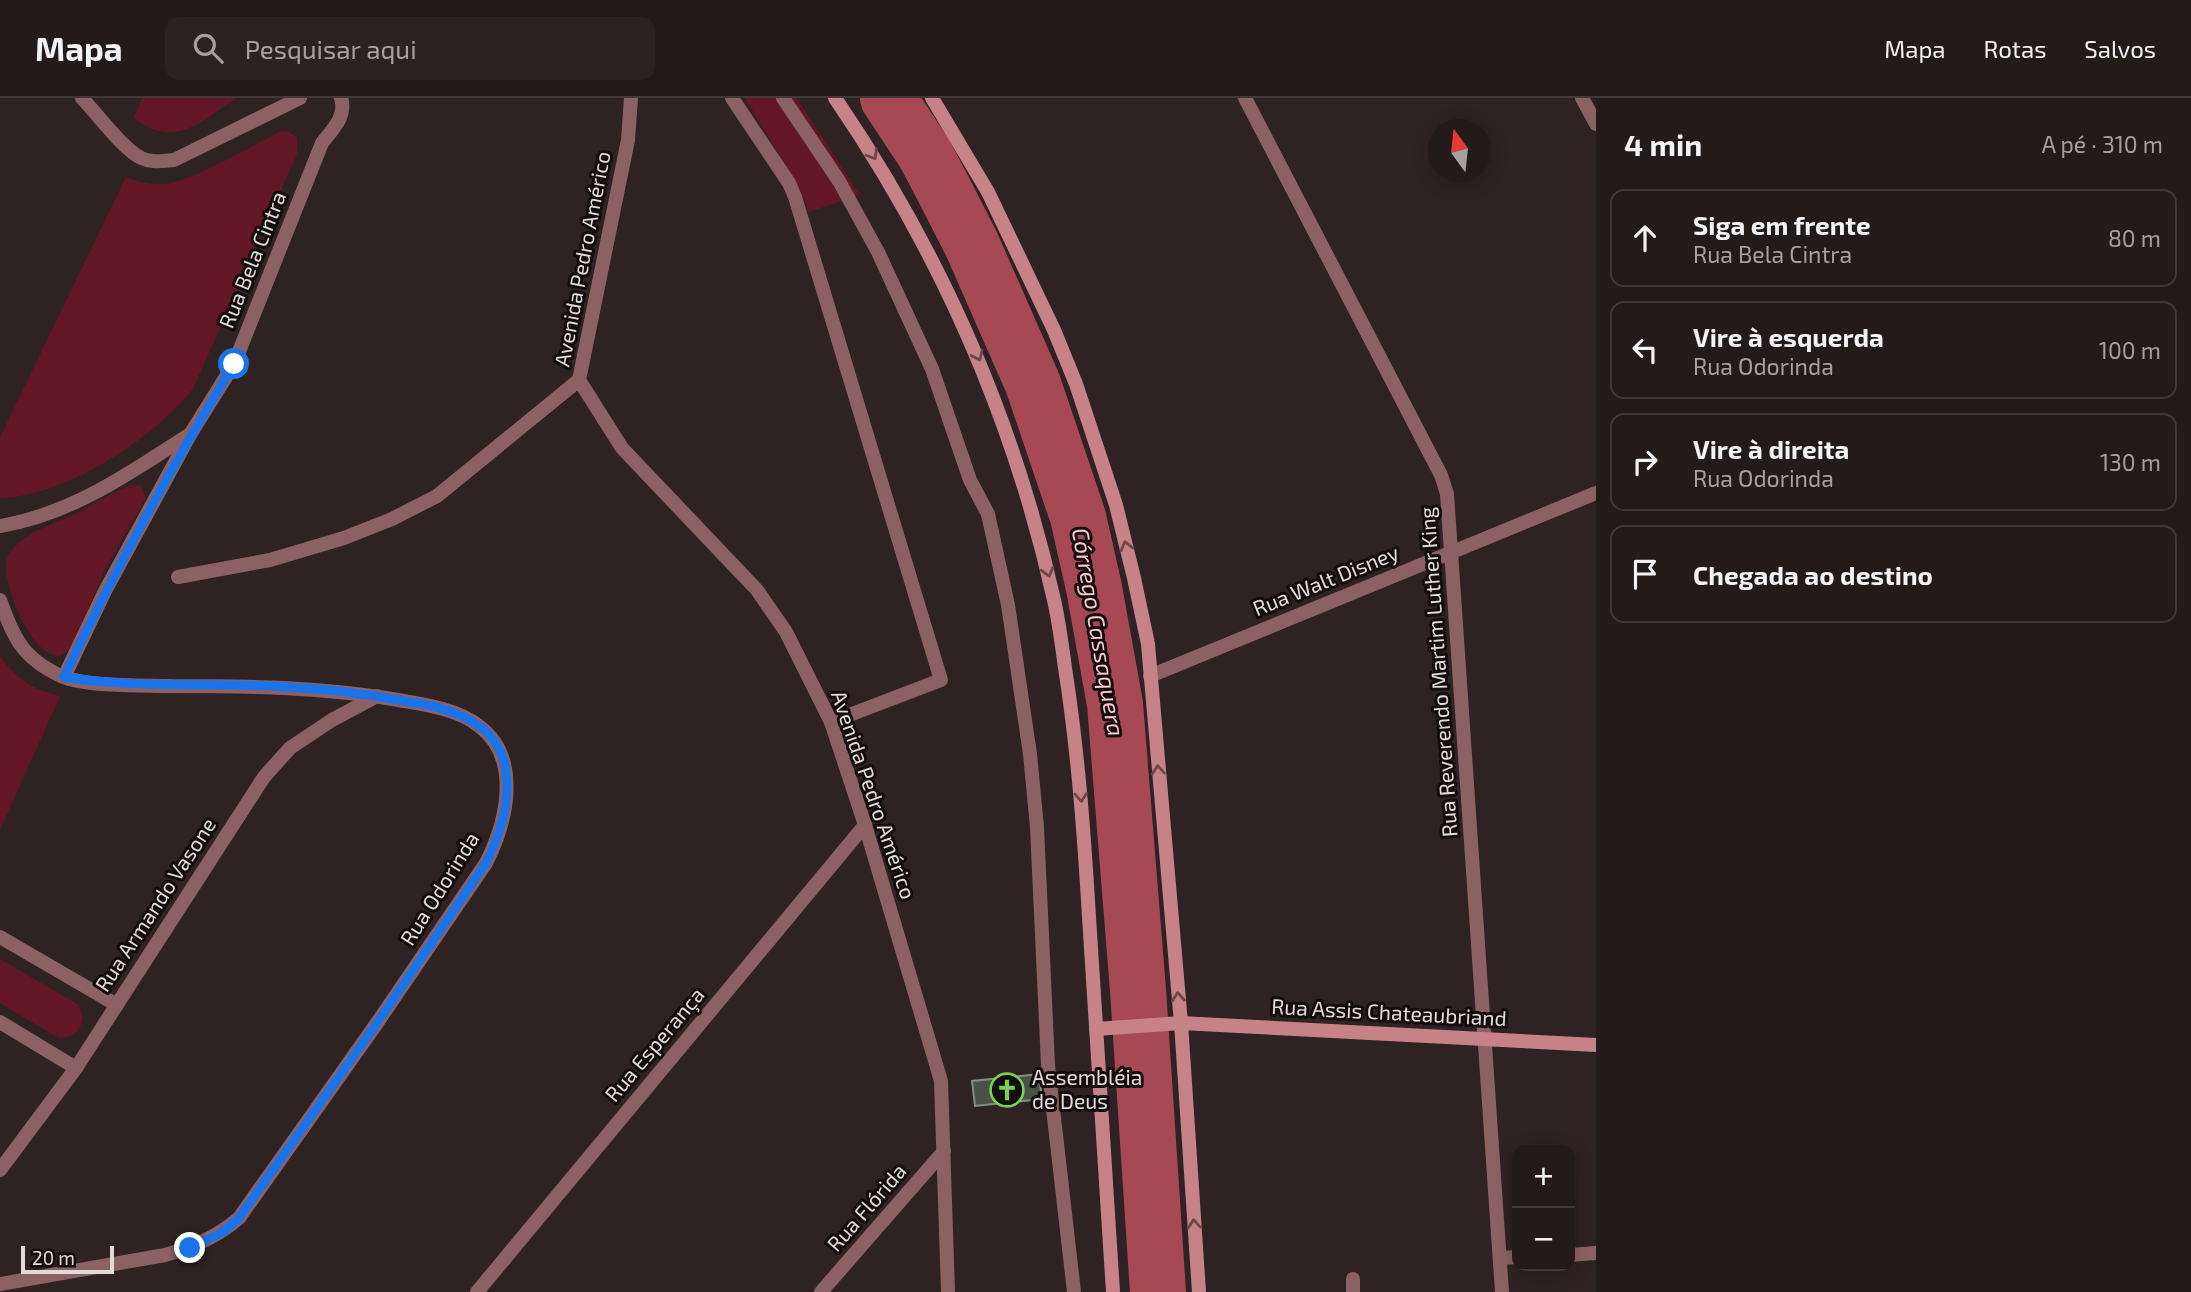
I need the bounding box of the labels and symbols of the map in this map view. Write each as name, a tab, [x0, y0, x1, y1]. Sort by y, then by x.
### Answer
north arrow	[1428, 119, 1491, 182]
one-way arrow	[865, 147, 878, 160]
street label: Avenida Pedro Américo	[548, 149, 615, 368]
street label: Rua Bela Cintra	[213, 187, 290, 331]
route start	[218, 348, 249, 379]
one-way arrow	[970, 349, 984, 361]
street label: Rua Reverendo Martim Luther King	[1413, 506, 1462, 838]
water label: Córrego Cassaquera	[1067, 526, 1131, 738]
street label: Rua Walt Disney	[1249, 539, 1402, 620]
one-way arrow	[1120, 540, 1134, 552]
one-way arrow	[1040, 566, 1054, 578]
street label: Avenida Pedro Américo	[827, 687, 922, 902]
one-way arrow	[1151, 765, 1166, 776]
one-way arrow	[1073, 792, 1088, 803]
street label: Rua Armando Vasone	[89, 813, 220, 996]
street label: Rua Odorinda	[394, 827, 483, 949]
street label: Rua Esperança	[599, 982, 710, 1107]
one-way arrow	[1171, 991, 1186, 1002]
street label: Rua Assis Chateaubriand	[1271, 993, 1507, 1030]
place label: Assembléia de Deus	[1032, 1064, 1142, 1113]
church icon: Assembléia de Deus	[988, 1071, 1026, 1109]
street label: Rua Flórida	[821, 1158, 911, 1256]
one-way arrow	[1187, 1218, 1202, 1229]
route end	[174, 1232, 205, 1263]
scale bar	[21, 1243, 114, 1275]

